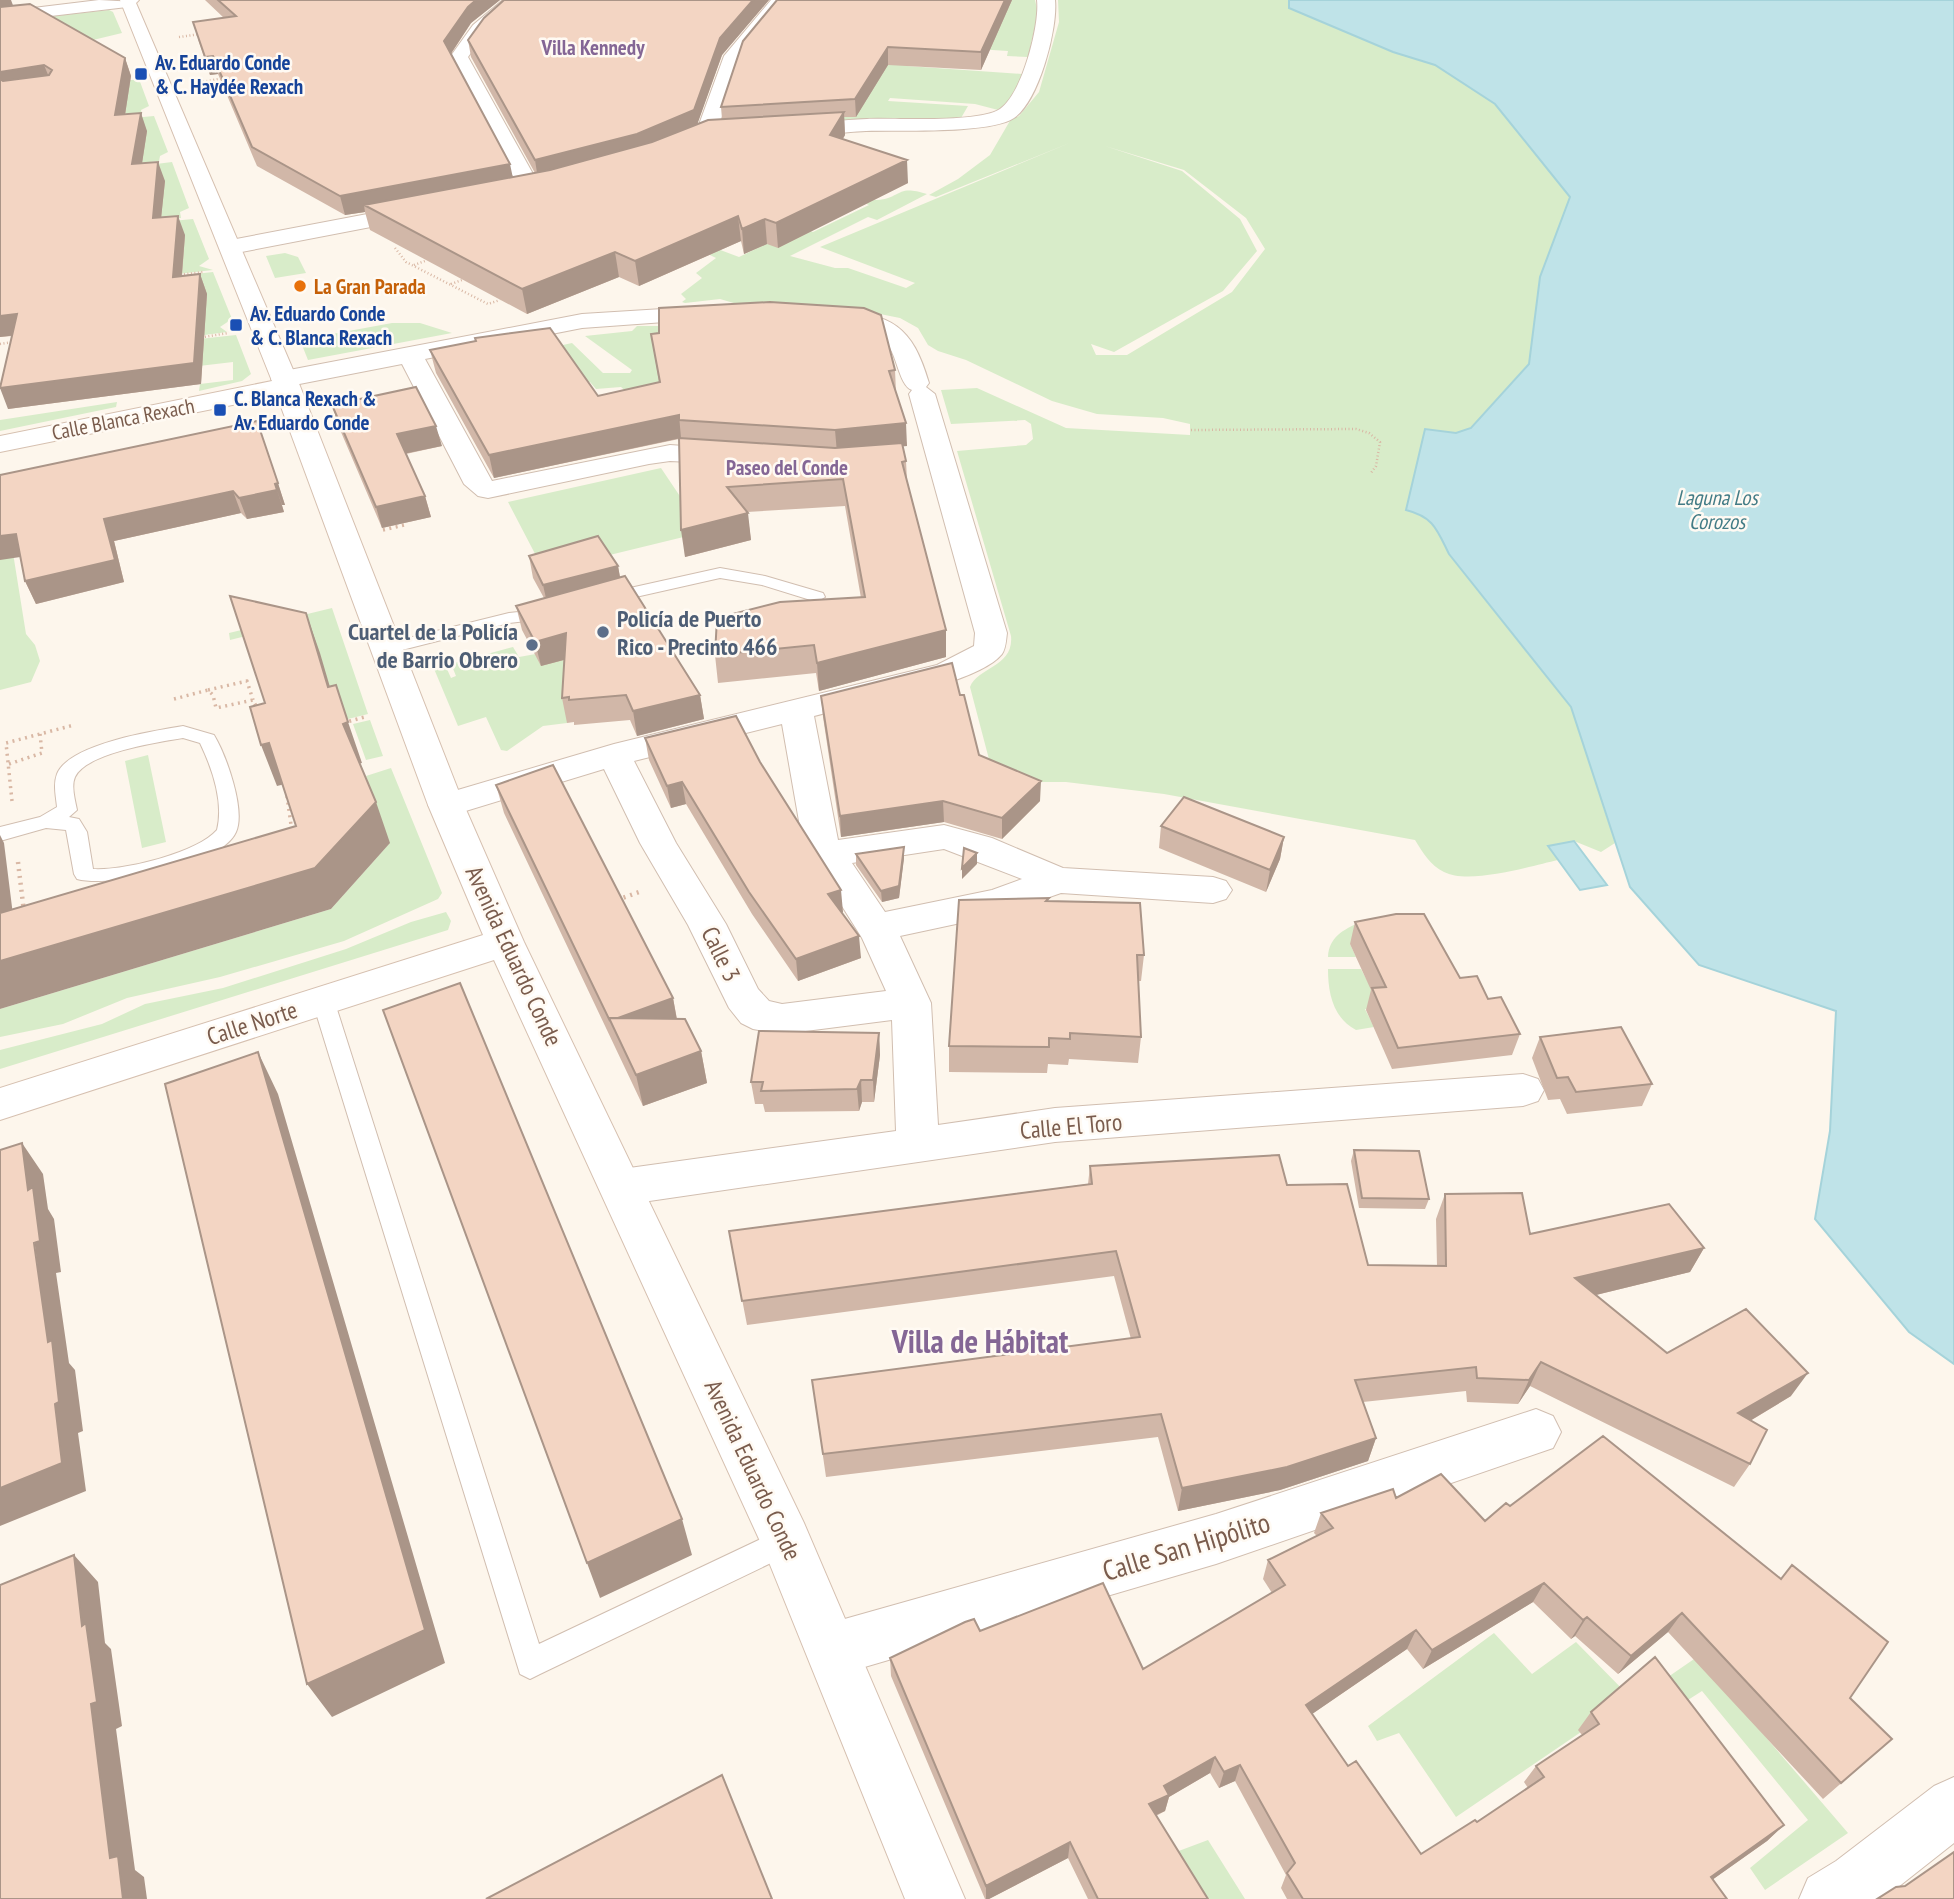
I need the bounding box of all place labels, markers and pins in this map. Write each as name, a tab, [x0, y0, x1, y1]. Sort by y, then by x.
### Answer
place label: Av. Eduardo Conde & C. Haydée Rexach	[154, 49, 303, 100]
marker: Av. Eduardo Conde & C. Haydée Rexach	[133, 66, 149, 82]
place label: La Gran Parada	[314, 273, 426, 300]
marker: La Gran Parada	[292, 278, 308, 294]
place label: Av. Eduardo Conde & C. Blanca Rexach	[249, 300, 392, 351]
marker: Av. Eduardo Conde & C. Blanca Rexach	[228, 317, 244, 333]
place label: C. Blanca Rexach & Av. Eduardo Conde	[233, 385, 376, 436]
marker: C. Blanca Rexach & Av. Eduardo Conde	[212, 402, 228, 418]
place label: Policía de Puerto Rico - Precinto 466	[617, 603, 777, 662]
place label: Cuartel de la Policía de Barrio Obrero	[348, 616, 518, 675]
marker: Policía de Puerto Rico - Precinto 466	[595, 624, 611, 640]
marker: Cuartel de la Policía de Barrio Obrero	[524, 637, 540, 653]

